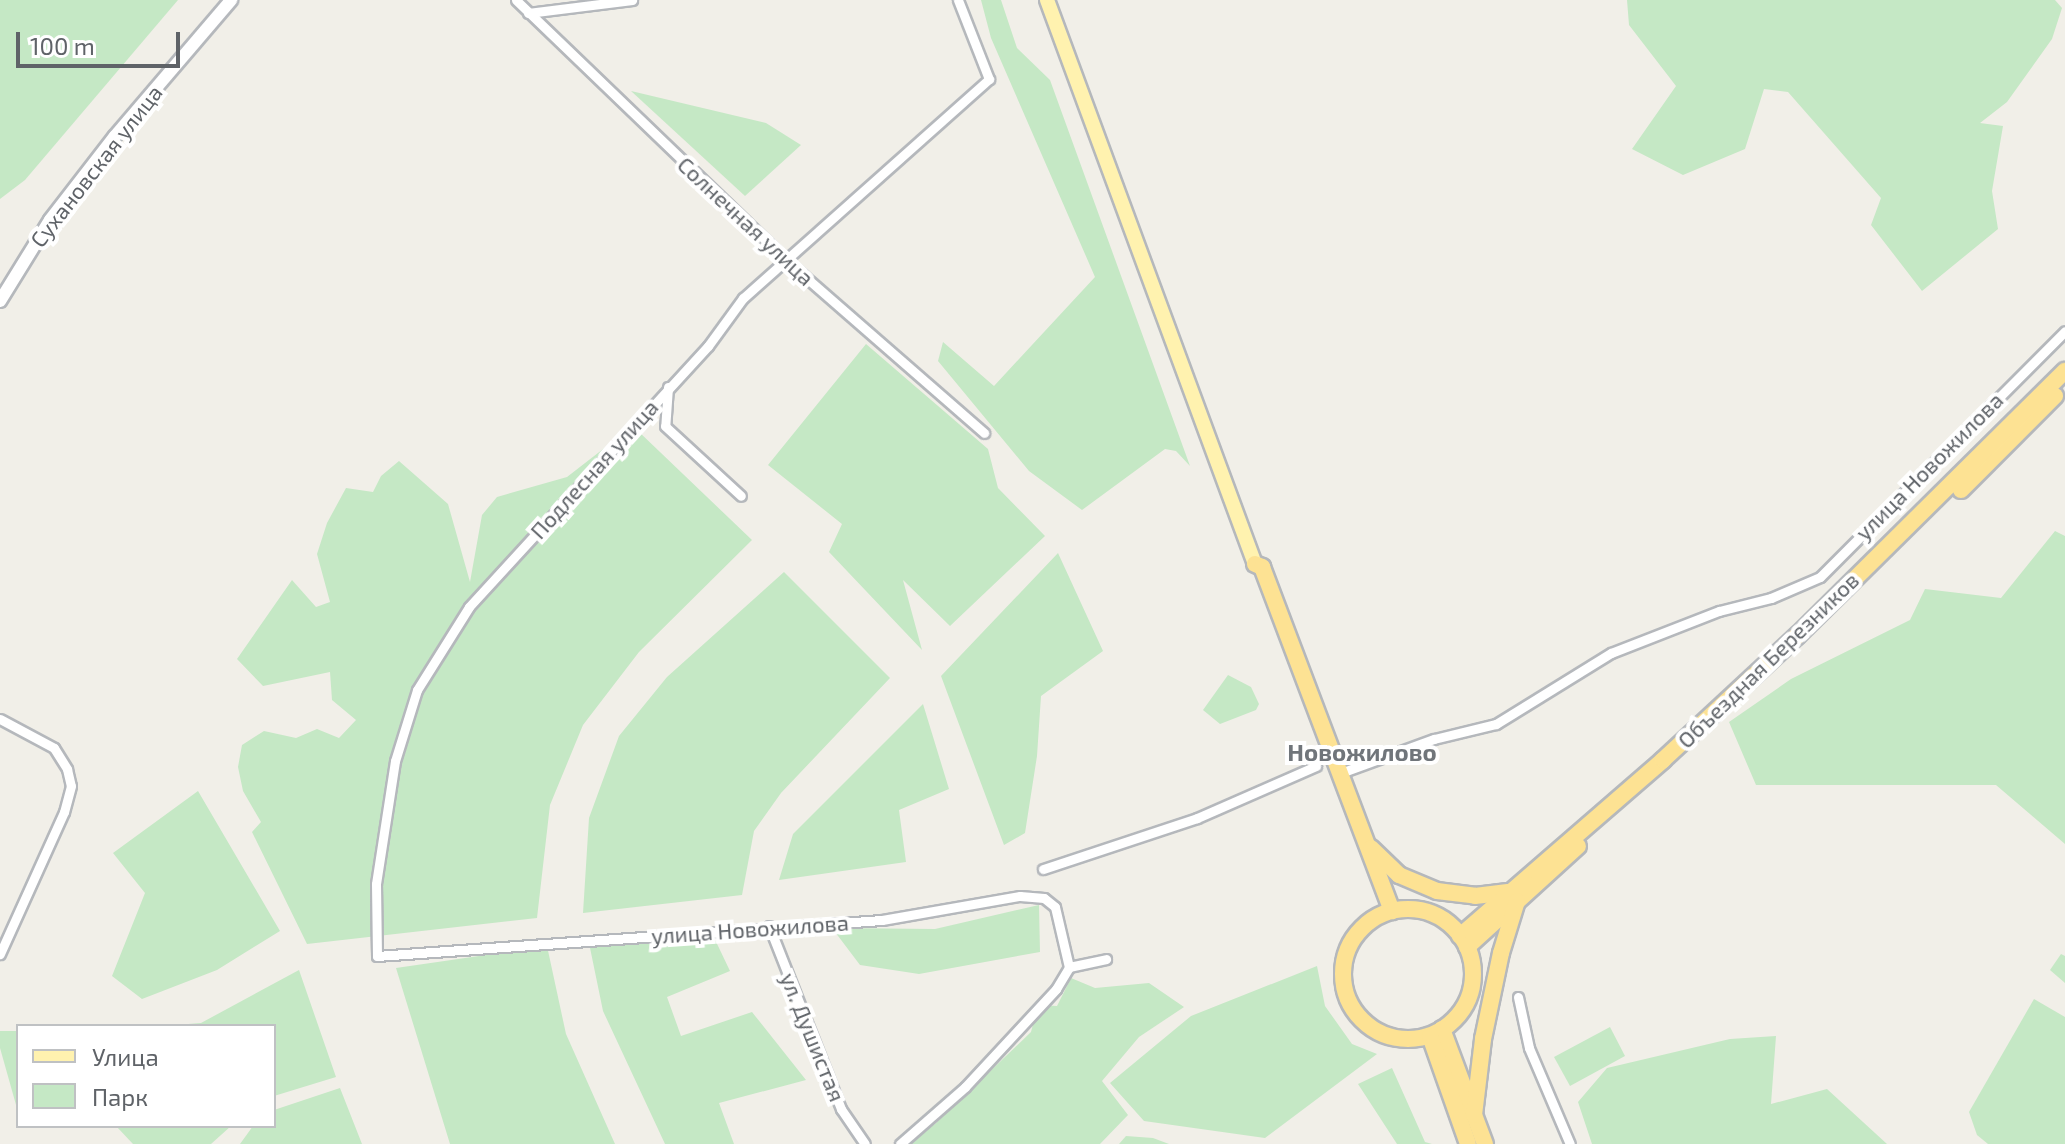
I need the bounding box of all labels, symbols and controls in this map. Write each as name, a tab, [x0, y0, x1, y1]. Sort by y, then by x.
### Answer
scale bar	[20, 16, 184, 66]
text: 100 m	[30, 31, 95, 60]
street label: Сухановская улица	[24, 80, 168, 252]
street label: Солнечная улица	[672, 151, 820, 291]
street label: улица Новожилова	[1850, 387, 2008, 545]
street label: Подлесная улица	[525, 394, 663, 544]
street label: Объездная Березников	[1672, 567, 1864, 753]
district label: Новожилово	[1287, 738, 1437, 766]
street label: улица Новожилова	[650, 909, 850, 949]
street label: ул. Душистая	[775, 969, 851, 1105]
legend	[16, 1024, 276, 1128]
text: Улица	[92, 1042, 159, 1071]
text: Парк	[92, 1082, 148, 1111]

